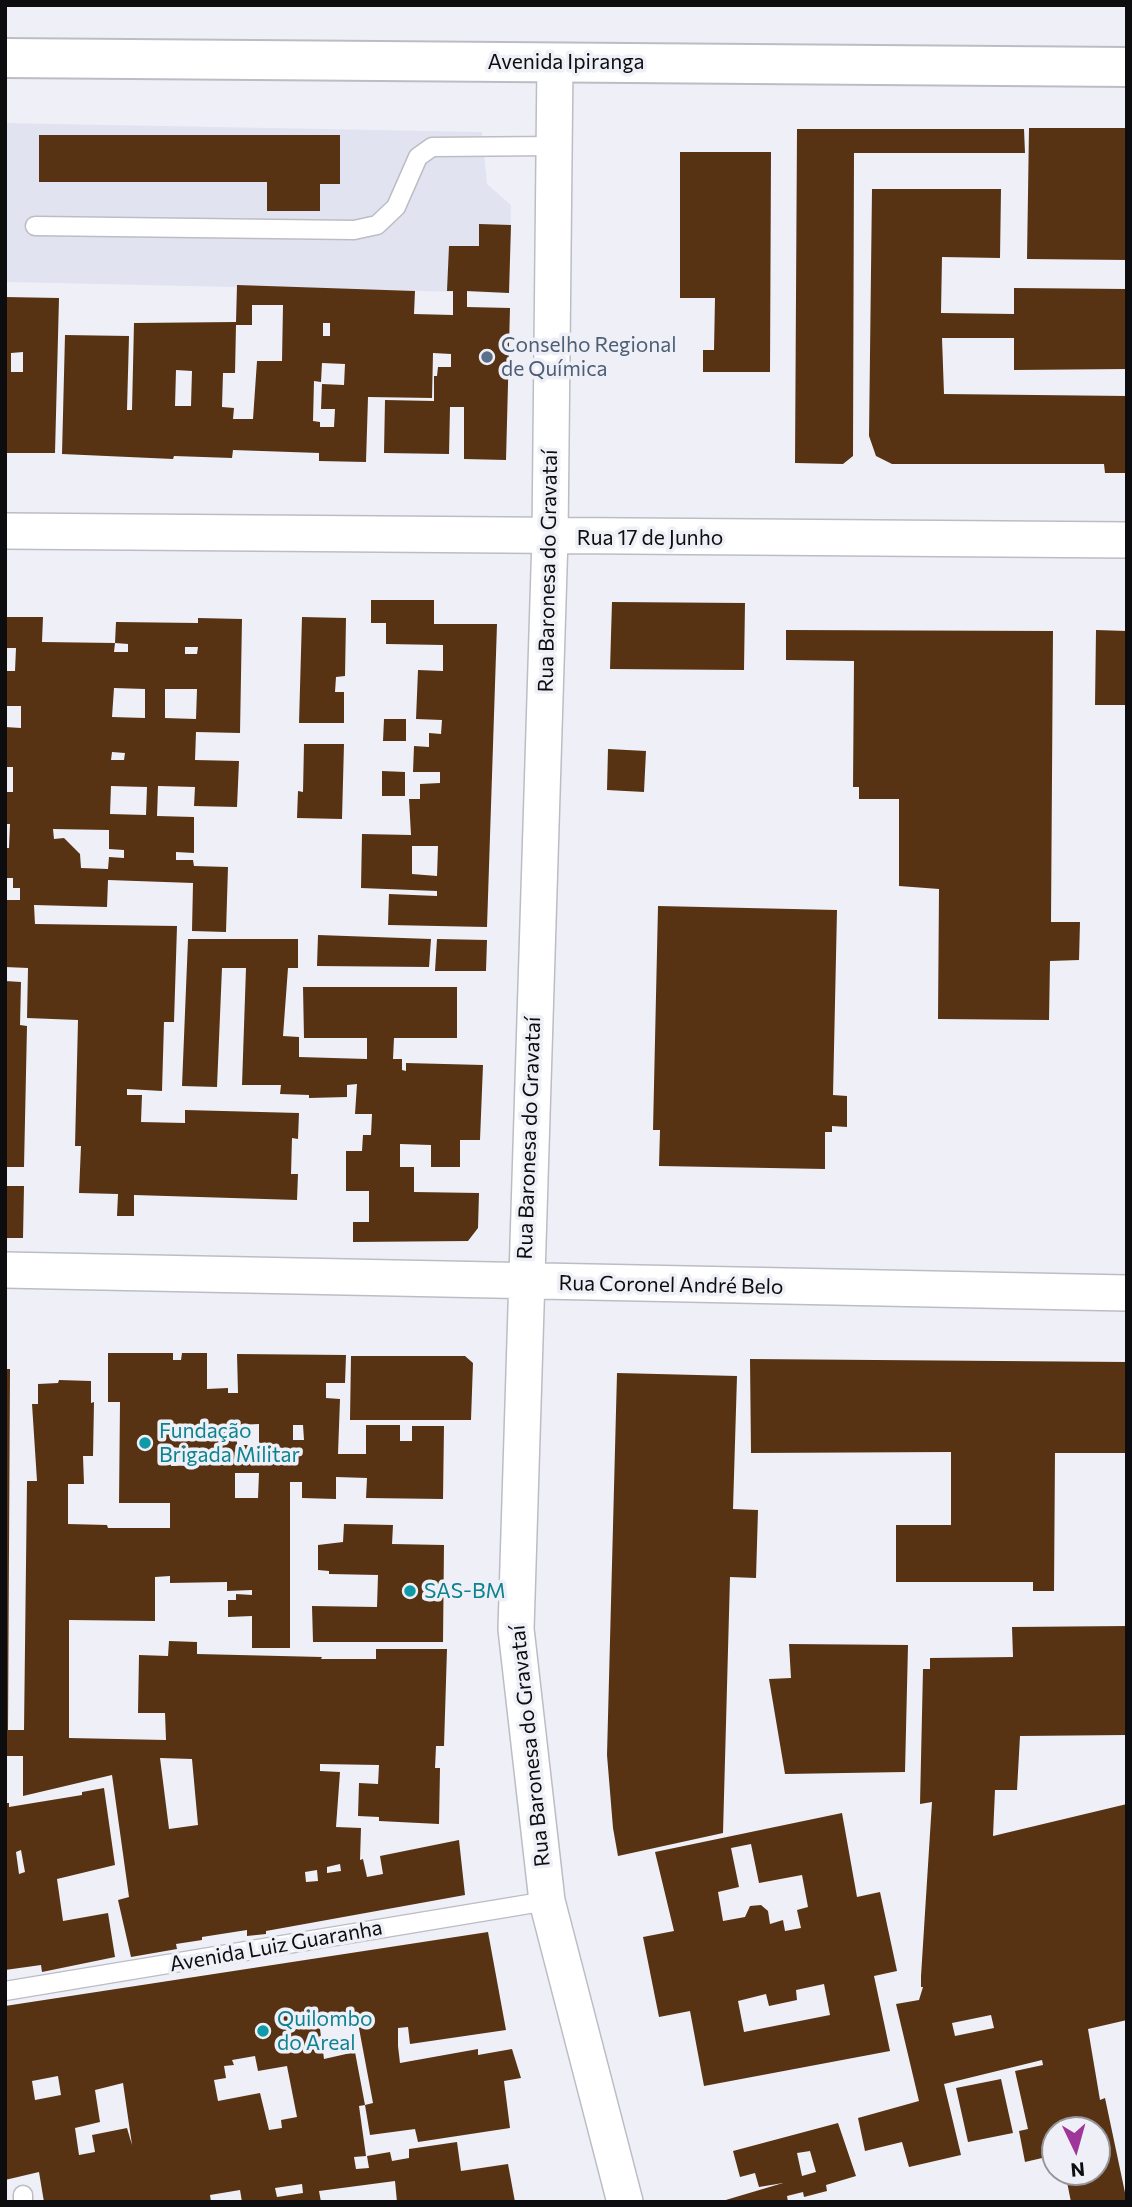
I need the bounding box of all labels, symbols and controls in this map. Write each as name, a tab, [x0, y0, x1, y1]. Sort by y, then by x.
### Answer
street label: Avenida Ipiranga	[488, 49, 644, 75]
place label: Conselho Regional de Química	[501, 332, 677, 382]
marker: Conselho Regional de Química	[479, 349, 495, 365]
street label: Rua Baronesa do Gravataí	[533, 449, 563, 693]
street label: Rua 17 de Junho	[577, 525, 723, 551]
street label: Rua Baronesa do Gravataí	[512, 1016, 546, 1260]
street label: Rua Coronel André Belo	[558, 1270, 784, 1300]
place label: Fundação Brigada Militar	[159, 1418, 300, 1468]
marker: Fundação Brigada Militar	[137, 1435, 153, 1451]
place label: SAS-BM	[424, 1578, 506, 1604]
marker: SAS-BM	[402, 1583, 418, 1599]
street label: Rua Baronesa do Gravataí	[505, 1624, 555, 1868]
street label: Avenida Luiz Guaranha	[168, 1915, 384, 1977]
place label: Quilombo do Areal	[277, 2006, 372, 2056]
marker: Quilombo do Areal	[255, 2023, 271, 2039]
north arrow	[1041, 2116, 1111, 2186]
text: N	[1070, 2158, 1086, 2183]

